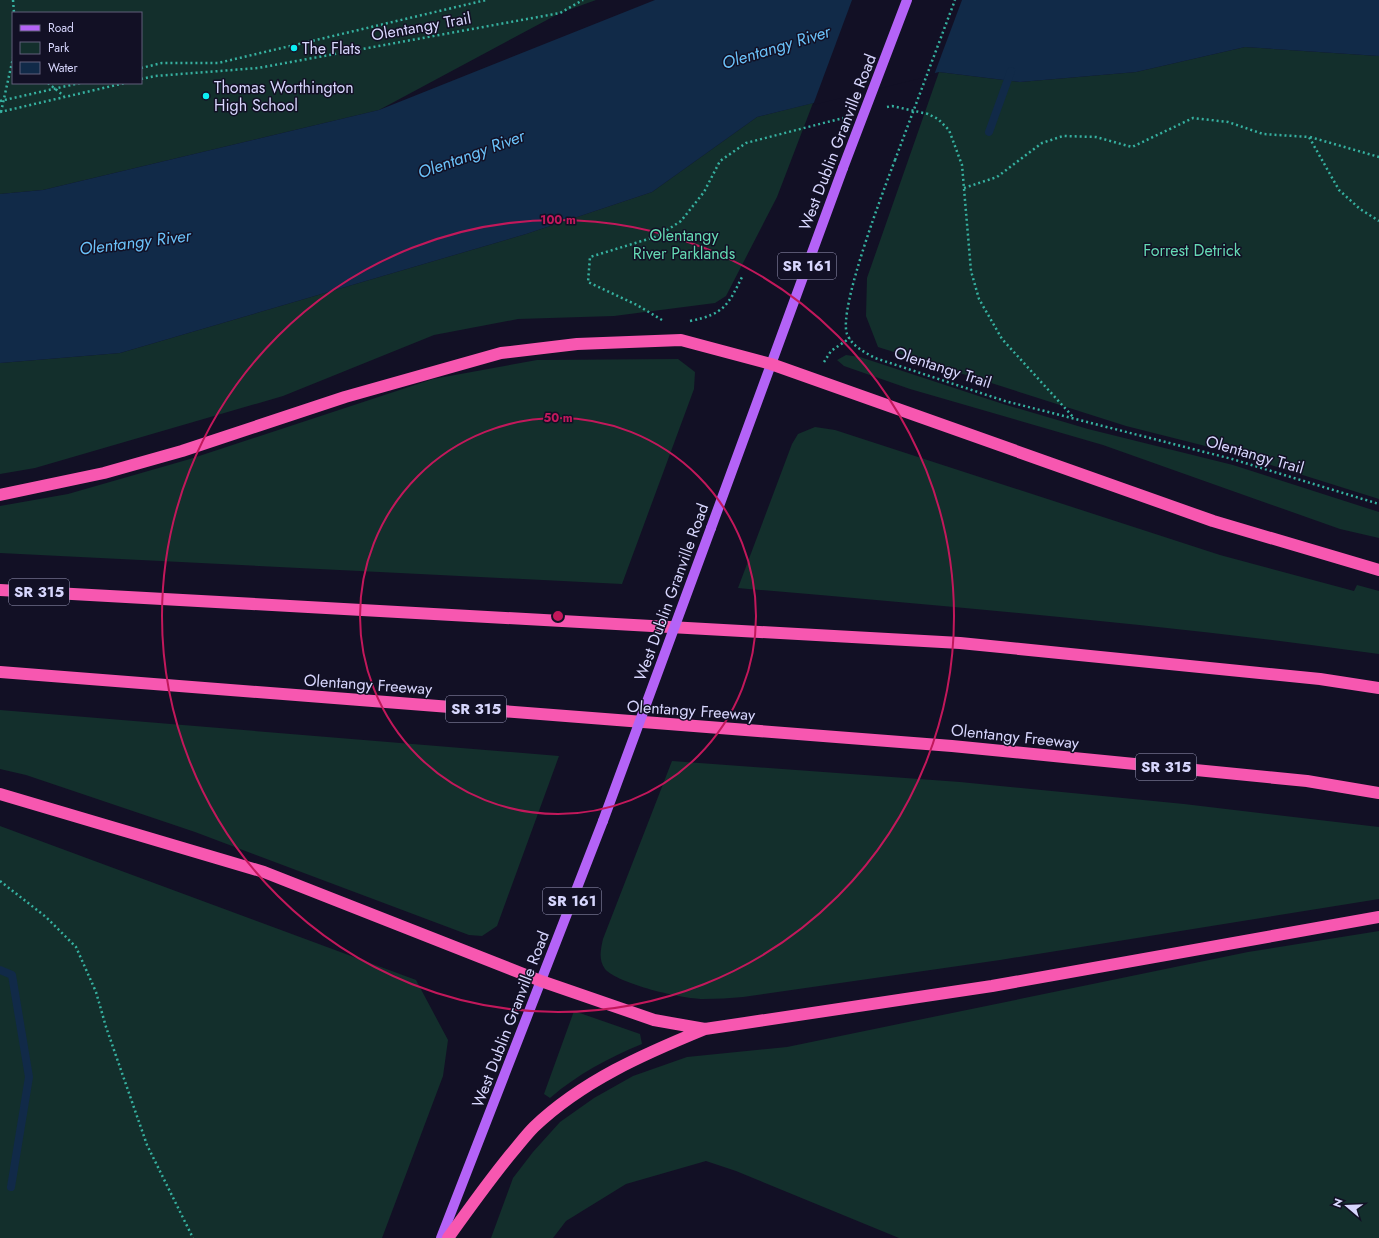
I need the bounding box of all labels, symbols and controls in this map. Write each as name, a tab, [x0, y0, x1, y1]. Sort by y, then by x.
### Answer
street label: Olentangy Trail	[369, 6, 473, 47]
legend	[12, 12, 142, 84]
text: Road	[48, 19, 74, 37]
water label: Olentangy River	[719, 19, 835, 75]
place label: The Flats	[302, 37, 361, 60]
text: Park	[48, 39, 70, 57]
marker: The Flats	[289, 43, 299, 53]
street label: West Dublin Granville Road	[793, 51, 882, 234]
text: Water	[48, 59, 79, 77]
place label: Thomas Worthington High School	[214, 76, 354, 117]
marker: Thomas Worthington High School	[201, 91, 211, 101]
water label: Olentangy River	[414, 123, 529, 185]
text: 100 m	[540, 211, 576, 229]
water label: Olentangy River	[78, 223, 194, 261]
park label: Olentangy River Parklands	[633, 224, 735, 265]
park label: Forrest Detrick	[1143, 239, 1242, 262]
road number: SR 161	[778, 253, 836, 279]
street label: Olentangy Trail	[891, 341, 994, 394]
text: 50 m	[543, 409, 573, 427]
street label: Olentangy Trail	[1203, 429, 1307, 479]
street label: West Dublin Granville Road	[629, 500, 714, 684]
road number: SR 315	[9, 579, 69, 605]
centre of rings	[551, 609, 565, 623]
street label: Olentangy Freeway	[303, 669, 434, 701]
street label: Olentangy Freeway	[626, 695, 757, 727]
road number: SR 315	[446, 696, 506, 722]
street label: Olentangy Freeway	[950, 718, 1081, 755]
road number: SR 315	[1136, 754, 1196, 780]
road number: SR 161	[543, 888, 601, 914]
street label: West Dublin Granville Road	[466, 928, 555, 1111]
north arrow	[1327, 1186, 1367, 1226]
text: N	[1329, 1196, 1347, 1209]

